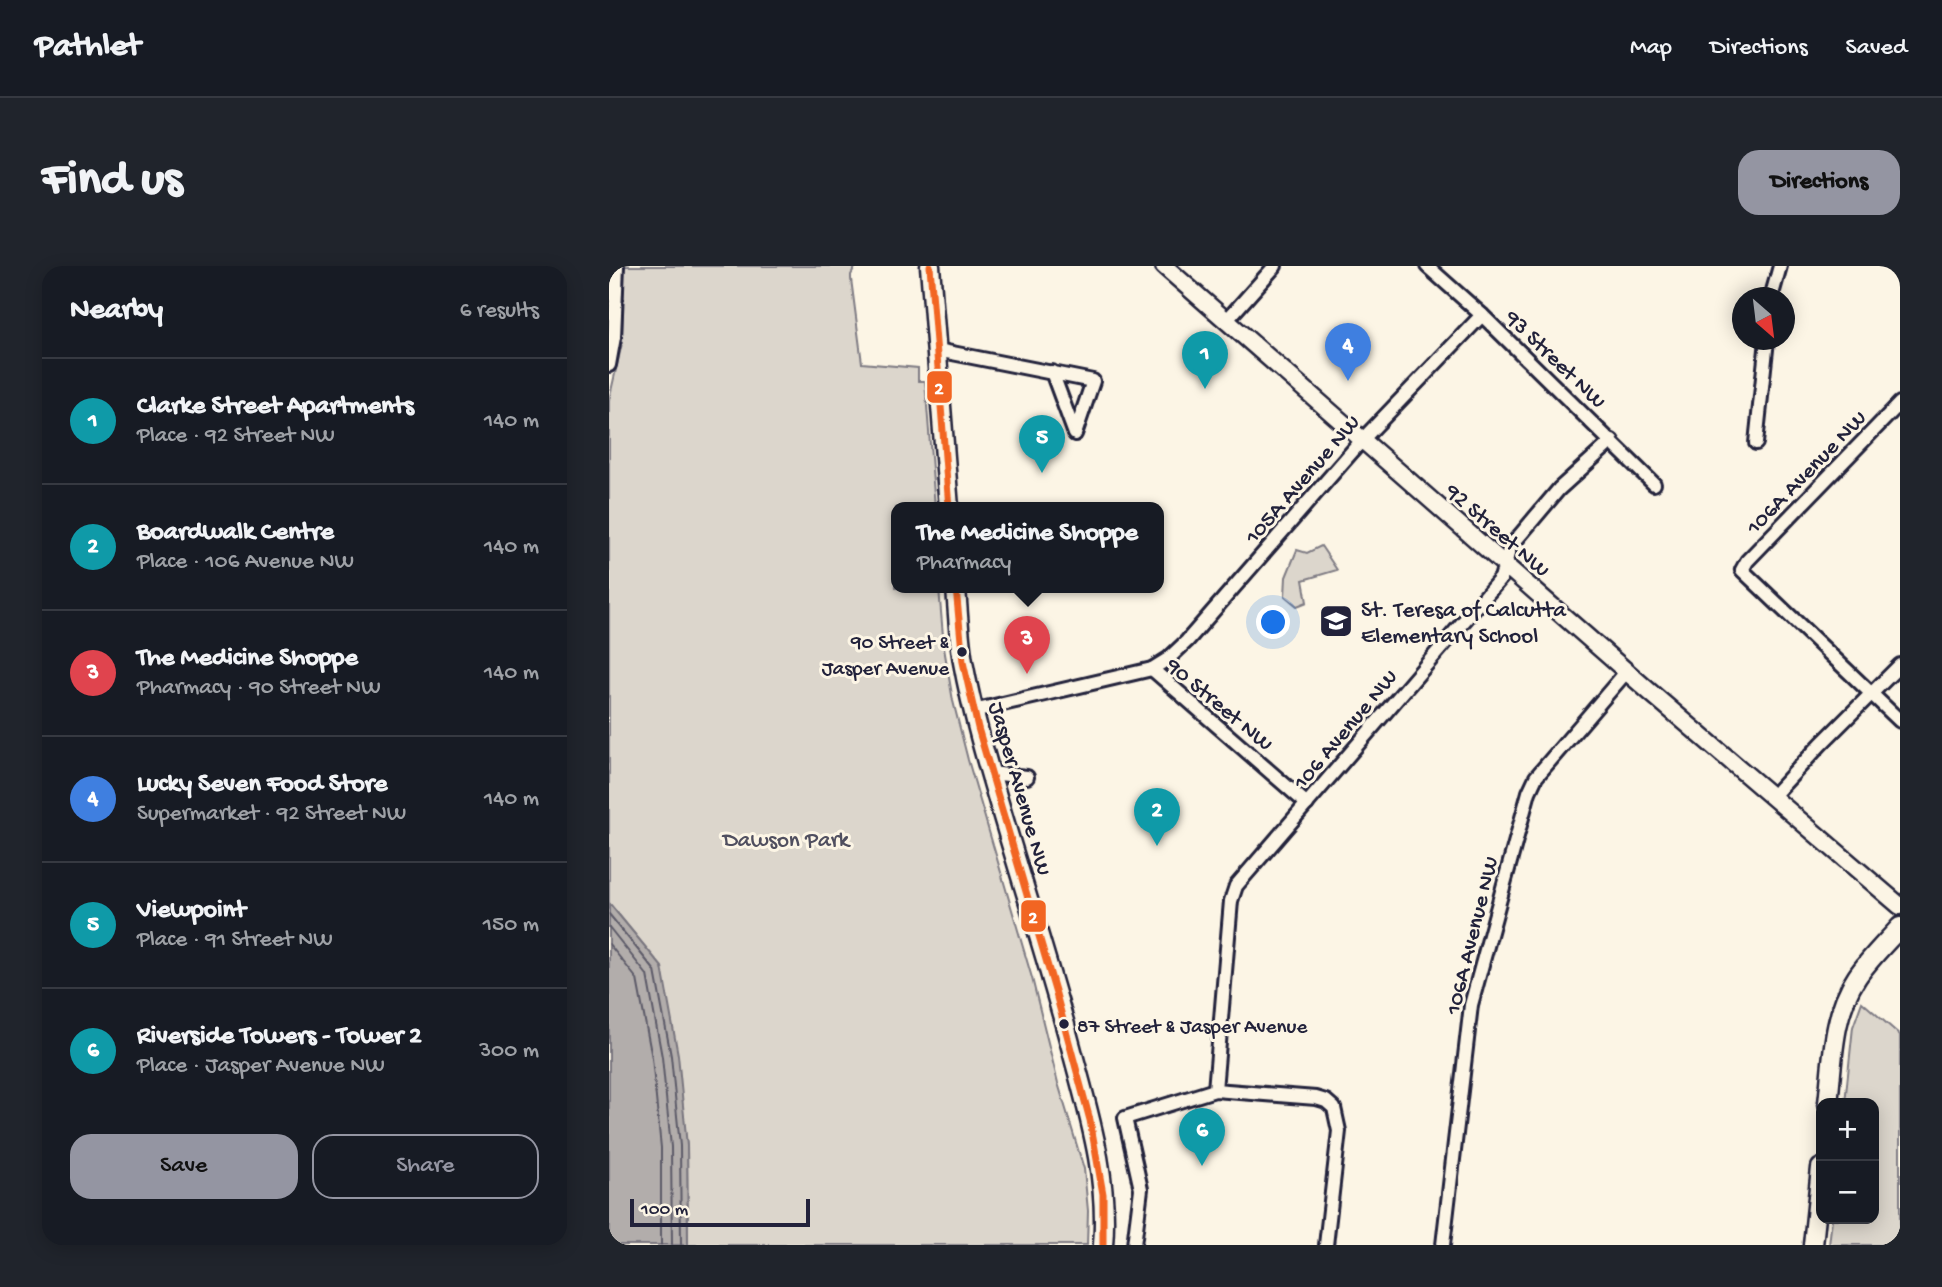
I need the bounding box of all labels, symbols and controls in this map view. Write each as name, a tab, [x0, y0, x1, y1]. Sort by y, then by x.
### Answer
text: Pathlet	[35, 29, 141, 67]
text: Map	[1630, 34, 1672, 63]
text: Directions	[1710, 34, 1808, 63]
text: Saved	[1846, 34, 1907, 63]
button: Directions	[1738, 150, 1900, 215]
text: Find us	[42, 153, 182, 211]
north arrow	[1732, 287, 1795, 350]
text: Nearby	[70, 294, 163, 329]
text: 6 results	[460, 298, 539, 325]
street label: 93 Street NW	[1498, 305, 1611, 415]
pin: 4	[1325, 323, 1371, 381]
pin: 1	[1182, 331, 1228, 389]
line badge: 2	[926, 370, 953, 404]
text: 2	[934, 379, 944, 402]
text: Clarke Street Apartments	[137, 392, 414, 423]
street label: 106A Avenue NW	[1741, 406, 1874, 542]
text: 1	[88, 408, 98, 435]
text: 140 m	[484, 408, 539, 435]
street label: 105A Avenue NW	[1239, 410, 1367, 551]
pin: 5	[1019, 415, 1065, 473]
text: Place · 92 Street NW	[137, 423, 335, 450]
street label: 92 Street NW	[1438, 478, 1554, 584]
popup	[891, 502, 1164, 593]
text: Boardwalk Centre	[137, 518, 334, 549]
text: The Medicine Shoppe	[917, 519, 1138, 550]
text: 2	[87, 534, 99, 561]
text: 140 m	[484, 534, 539, 561]
text: Place · 106 Avenue NW	[137, 549, 354, 576]
text: Pharmacy	[917, 550, 1011, 577]
place label: St. Teresa of Calcutta Elementary School	[1361, 598, 1567, 651]
school or university icon: St. Teresa of Calcutta Elementary School	[1317, 602, 1355, 640]
your location	[1256, 605, 1290, 639]
pin: 3	[1004, 616, 1050, 674]
place label: 90 Street & Jasper Avenue	[822, 632, 950, 683]
text: The Medicine Shoppe	[137, 644, 358, 675]
marker: 90 Street & Jasper Avenue	[955, 645, 969, 659]
street label: 90 Street NW	[1159, 652, 1278, 758]
text: 3	[87, 660, 99, 687]
text: 140 m	[484, 660, 539, 687]
street label: 106 Avenue NW	[1288, 665, 1405, 797]
text: Pharmacy · 90 Street NW	[137, 675, 381, 702]
street label: Jasper Avenue NW	[981, 699, 1056, 879]
text: Lucky Seven Food Store	[137, 770, 387, 801]
text: 4	[88, 786, 98, 813]
text: 140 m	[484, 786, 539, 813]
pin: 2	[1134, 788, 1180, 846]
text: Supermarket · 92 Street NW	[137, 801, 406, 828]
park label: Dawson Park	[721, 828, 852, 855]
street label: 106A Avenue NW	[1440, 854, 1506, 1019]
text: Viewpoint	[137, 896, 246, 927]
line badge: 2	[1020, 899, 1047, 933]
text: 2	[1028, 908, 1038, 931]
text: 5	[87, 912, 99, 939]
text: 150 m	[483, 912, 539, 939]
text: Place · 91 Street NW	[137, 927, 333, 954]
place label: 87 Street & Jasper Avenue	[1077, 1016, 1308, 1041]
marker: 87 Street & Jasper Avenue	[1057, 1017, 1071, 1031]
text: Riverside Towers - Tower 2	[137, 1022, 422, 1053]
text: 6	[87, 1038, 99, 1065]
text: 300 m	[479, 1038, 539, 1065]
text: Place · Jasper Avenue NW	[137, 1053, 385, 1080]
map controls	[1816, 1098, 1879, 1224]
button: +	[1816, 1098, 1879, 1161]
pin: 6	[1179, 1108, 1225, 1166]
button: Save	[70, 1134, 298, 1199]
button: Share	[312, 1134, 539, 1199]
button: −	[1816, 1161, 1879, 1224]
scale bar	[630, 1196, 810, 1228]
text: 100 m	[641, 1199, 688, 1222]

